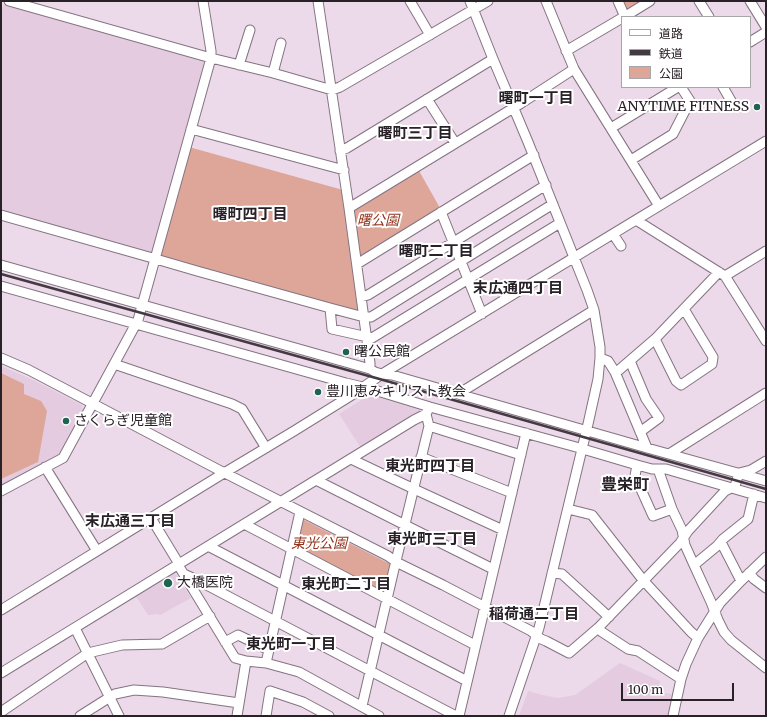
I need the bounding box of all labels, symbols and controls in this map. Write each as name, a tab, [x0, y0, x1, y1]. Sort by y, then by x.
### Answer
legend	[621, 16, 751, 88]
text: 道路	[659, 26, 683, 41]
text: 鉄道	[659, 46, 683, 61]
text: 公園	[659, 66, 683, 81]
district label: 曙町一丁目	[499, 90, 573, 108]
place label: ANYTIME FITNESS	[618, 99, 749, 115]
marker: ANYTIME FITNESS	[752, 102, 762, 112]
district label: 曙町三丁目	[378, 125, 452, 143]
district label: 曙町四丁目	[213, 206, 287, 224]
park label: 曙公園	[357, 213, 399, 229]
district label: 曙町二丁目	[399, 243, 473, 261]
district label: 末広通四丁目	[473, 280, 563, 298]
place label: 曙公民館	[354, 344, 410, 360]
marker: 曙公民館	[341, 347, 351, 357]
place label: 豊川恵みキリスト教会	[326, 384, 466, 400]
marker: 豊川恵みキリスト教会	[313, 387, 323, 397]
place label: さくらぎ児童館	[74, 413, 172, 429]
marker: さくらぎ児童館	[61, 416, 71, 426]
district label: 東光町四丁目	[385, 458, 475, 476]
district label: 豊栄町	[601, 475, 649, 495]
district label: 末広通三丁目	[85, 513, 175, 531]
district label: 東光町三丁目	[387, 531, 477, 549]
park label: 東光公園	[291, 536, 347, 552]
place label: 大橋医院	[177, 575, 233, 591]
district label: 東光町二丁目	[301, 576, 391, 594]
marker: 大橋医院	[162, 577, 174, 589]
district label: 稲荷通二丁目	[489, 606, 579, 624]
district label: 東光町一丁目	[246, 636, 336, 654]
scale bar	[623, 675, 736, 701]
text: 100 m	[628, 682, 663, 697]

